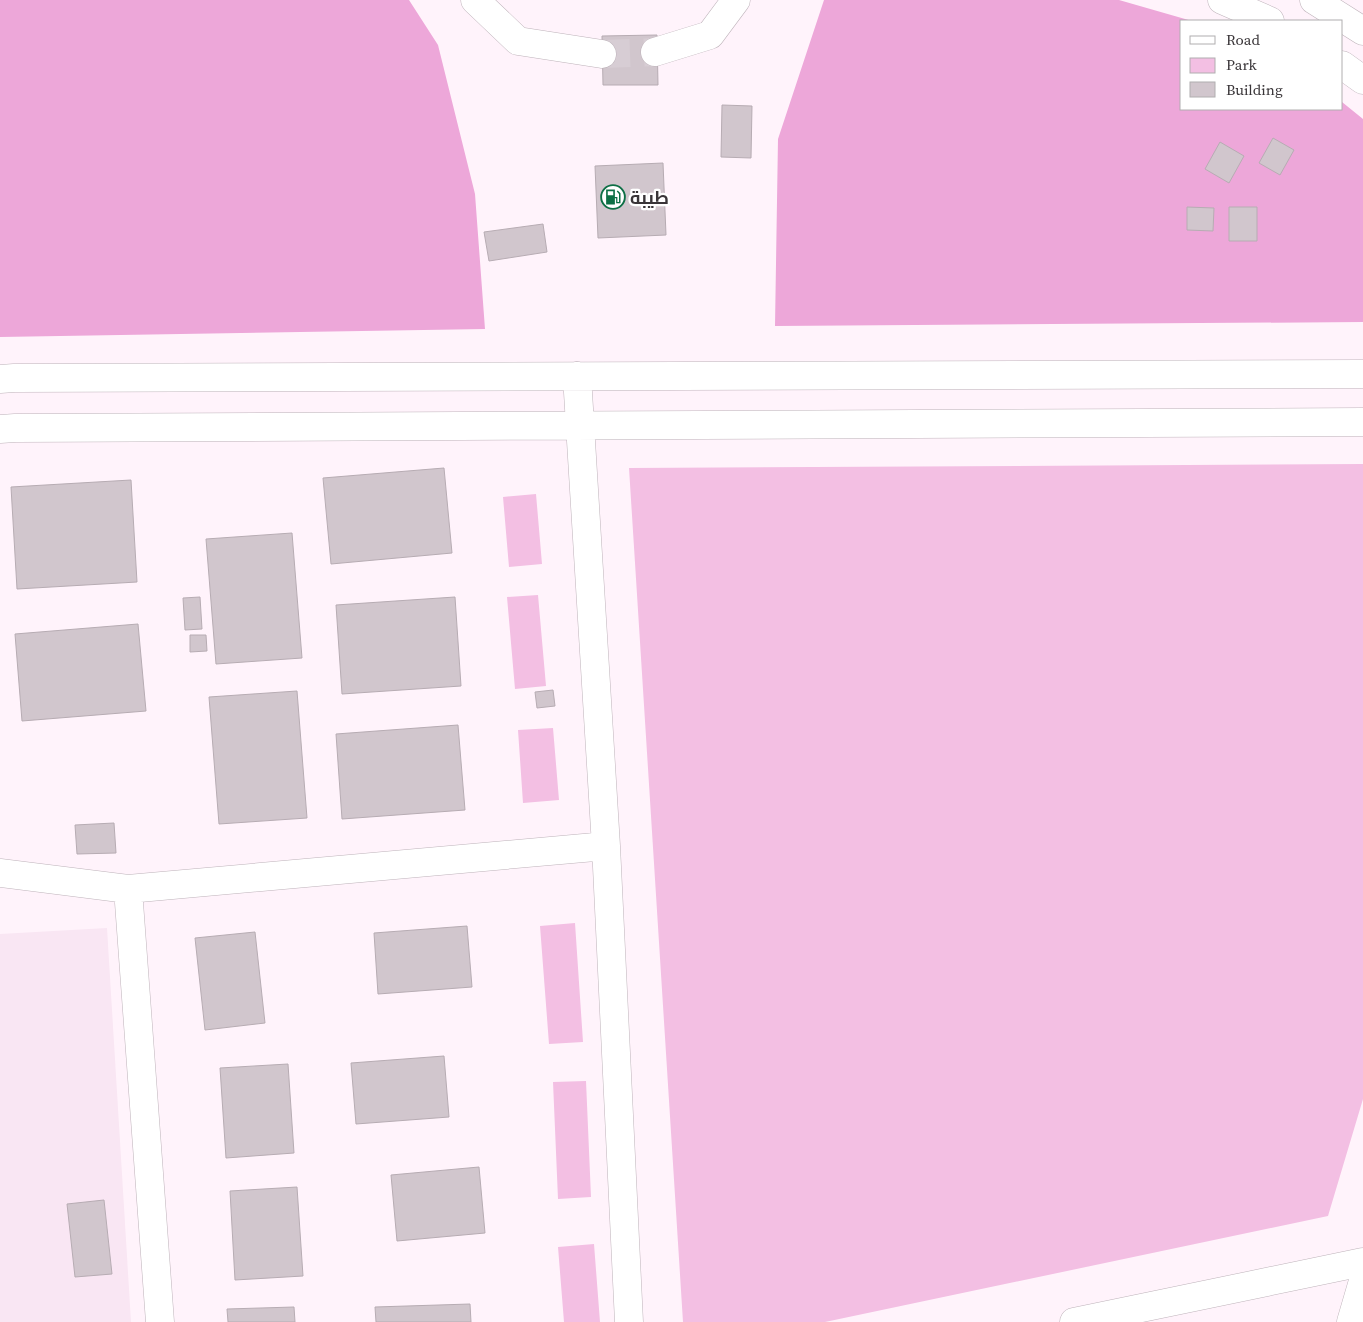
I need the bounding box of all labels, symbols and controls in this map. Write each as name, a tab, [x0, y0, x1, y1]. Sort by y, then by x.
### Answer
legend	[1180, 20, 1343, 110]
text: Road	[1226, 29, 1260, 50]
text: Park	[1226, 54, 1258, 75]
text: Building	[1226, 79, 1283, 100]
fuel station icon: طيبة	[600, 184, 626, 210]
place label: طيبة	[630, 185, 669, 210]

